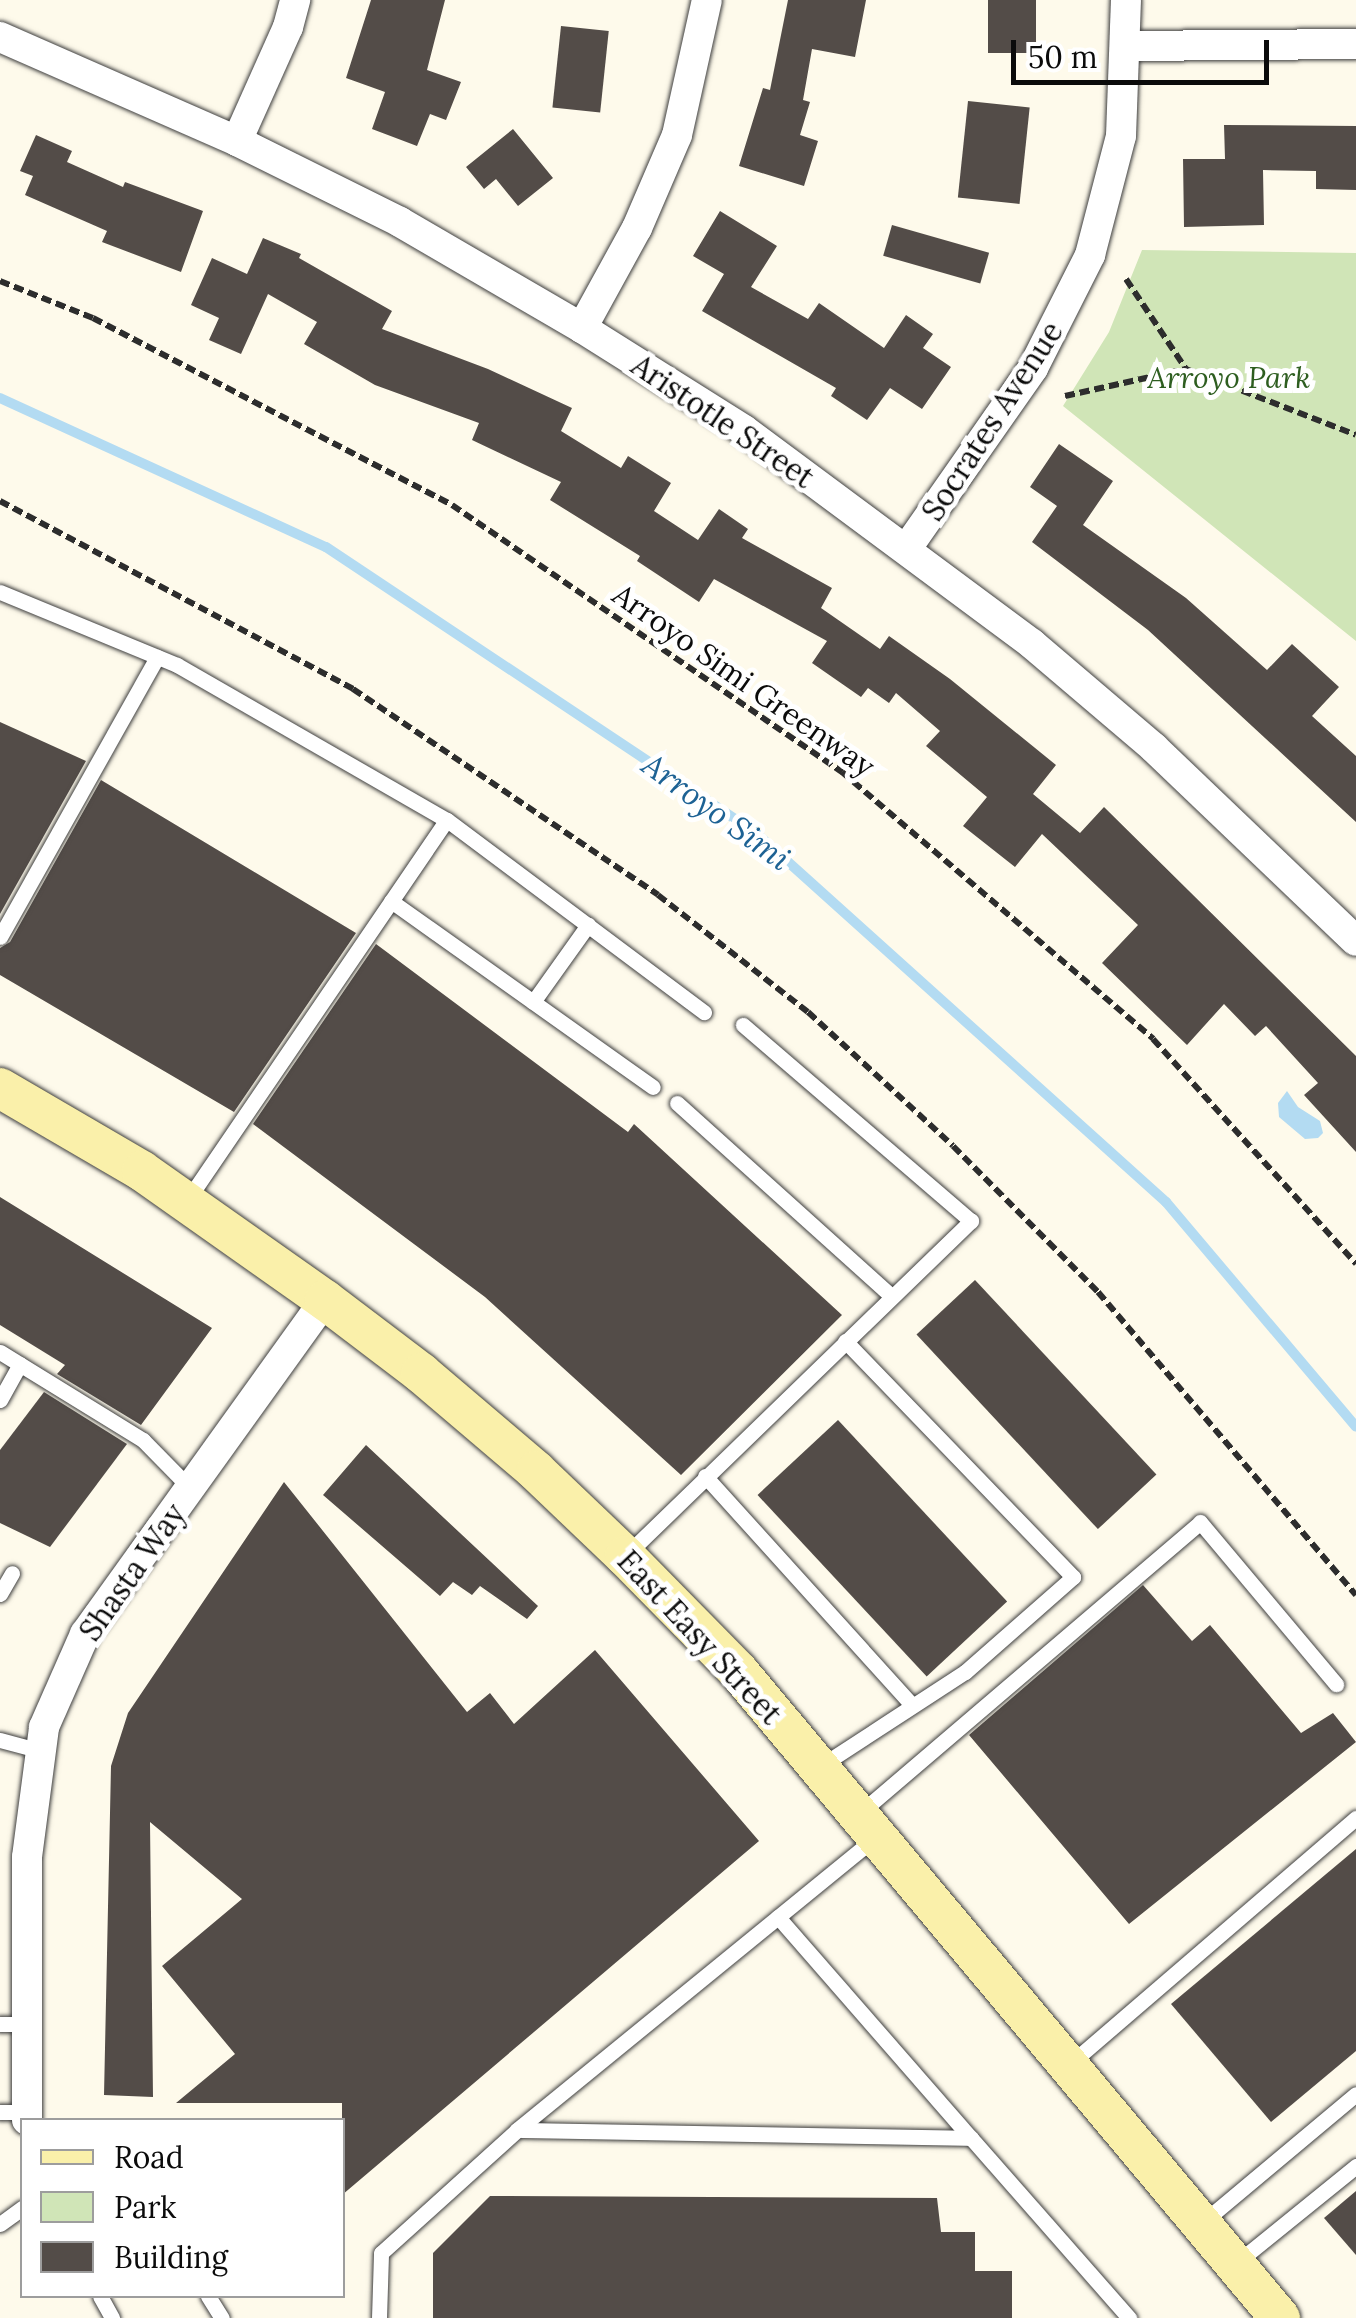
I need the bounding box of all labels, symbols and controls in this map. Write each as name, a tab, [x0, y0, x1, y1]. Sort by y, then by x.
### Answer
scale bar	[1016, 20, 1274, 82]
text: 50 m	[1028, 38, 1098, 76]
street label: Socrates Avenue	[914, 315, 1070, 527]
street label: Aristotle Street	[625, 347, 821, 495]
park label: Arroyo Park	[1147, 359, 1311, 395]
street label: Arroyo Simi Greenway	[606, 576, 882, 784]
water label: Arroyo Simi	[634, 745, 798, 879]
street label: Shasta Way	[72, 1497, 192, 1647]
street label: East Easy Street	[610, 1543, 790, 1731]
legend	[20, 2118, 345, 2298]
text: Road	[114, 2138, 184, 2176]
text: Park	[114, 2188, 176, 2226]
text: Building	[114, 2238, 228, 2276]

